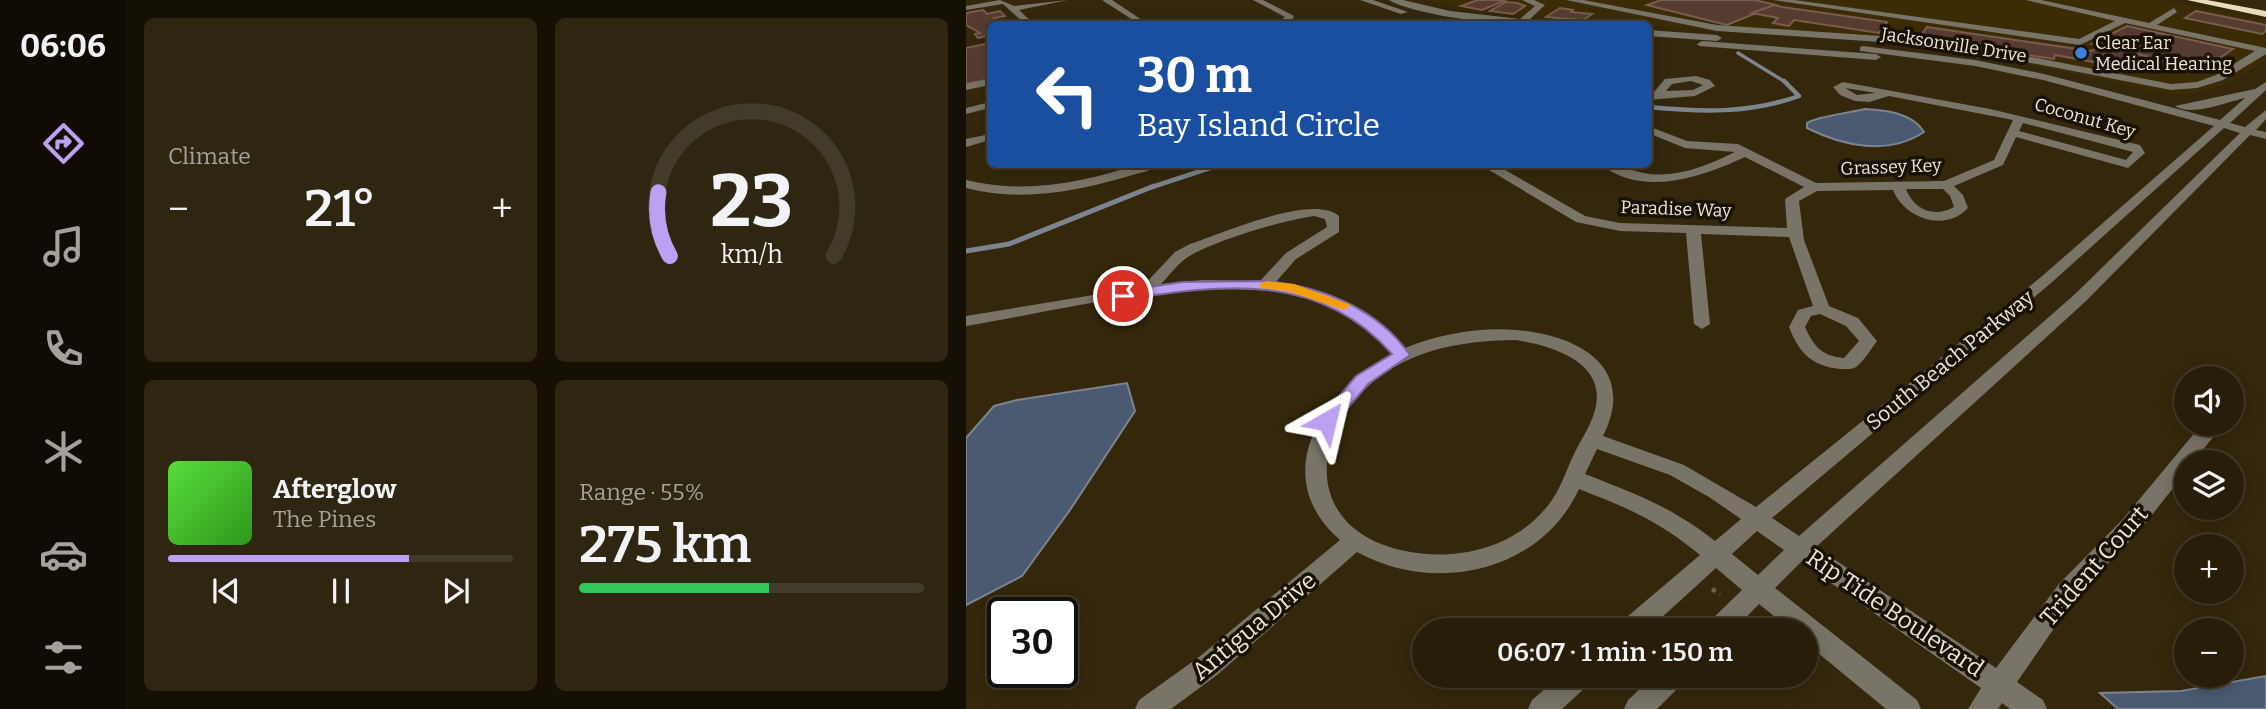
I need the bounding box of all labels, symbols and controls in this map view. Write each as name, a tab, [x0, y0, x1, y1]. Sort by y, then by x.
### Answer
street label: Jacksonville Drive	[1879, 22, 2028, 67]
text: 06:06	[20, 27, 106, 65]
place label: Clear Ear Medical Hearing	[2095, 32, 2232, 75]
marker: Clear Ear Medical Hearing	[2073, 45, 2089, 61]
text: 30 m	[1137, 46, 1252, 105]
icon: left	[1022, 49, 1113, 140]
street label: Coconut Key	[2032, 93, 2139, 143]
text: Bay Island Circle	[1137, 106, 1380, 144]
icon: directions	[39, 119, 88, 168]
text: Climate	[168, 142, 251, 170]
street label: Grassey Key	[1840, 154, 1942, 180]
text: 23	[710, 158, 793, 245]
text: 21°	[304, 177, 376, 240]
text: −	[168, 186, 189, 232]
text: +	[491, 186, 513, 232]
street label: Paradise Way	[1620, 196, 1732, 222]
icon: music	[39, 222, 88, 271]
text: km/h	[721, 240, 783, 270]
pin	[1093, 266, 1153, 326]
icon: arrive	[1104, 277, 1142, 315]
street label: South Beach Parkway	[1861, 284, 2040, 436]
icon: phone	[39, 324, 88, 373]
map controls	[2174, 366, 2244, 688]
button: sound	[2174, 366, 2244, 436]
position arrow	[1290, 384, 1364, 458]
icon: climate	[39, 427, 88, 476]
button: layers	[2174, 450, 2244, 520]
text: Afterglow	[273, 474, 396, 505]
text: Range · 55%	[579, 478, 704, 506]
street label: Trident Court	[2034, 500, 2154, 632]
text: The Pines	[273, 505, 376, 533]
text: 275 km	[579, 513, 751, 576]
icon: car	[39, 530, 88, 579]
button: +	[2174, 534, 2244, 604]
street label: Rip Tide Boulevard	[1801, 543, 1989, 683]
street label: Antigua Drive	[1186, 566, 1322, 686]
icon: previous	[207, 572, 245, 610]
icon: pause	[322, 572, 360, 610]
icon: next	[437, 572, 475, 610]
speed limit sign: 30	[987, 597, 1078, 688]
button: −	[2174, 618, 2244, 688]
icon: filters	[39, 633, 88, 682]
text: 06:07 · 1 min · 150 m	[1497, 637, 1733, 668]

